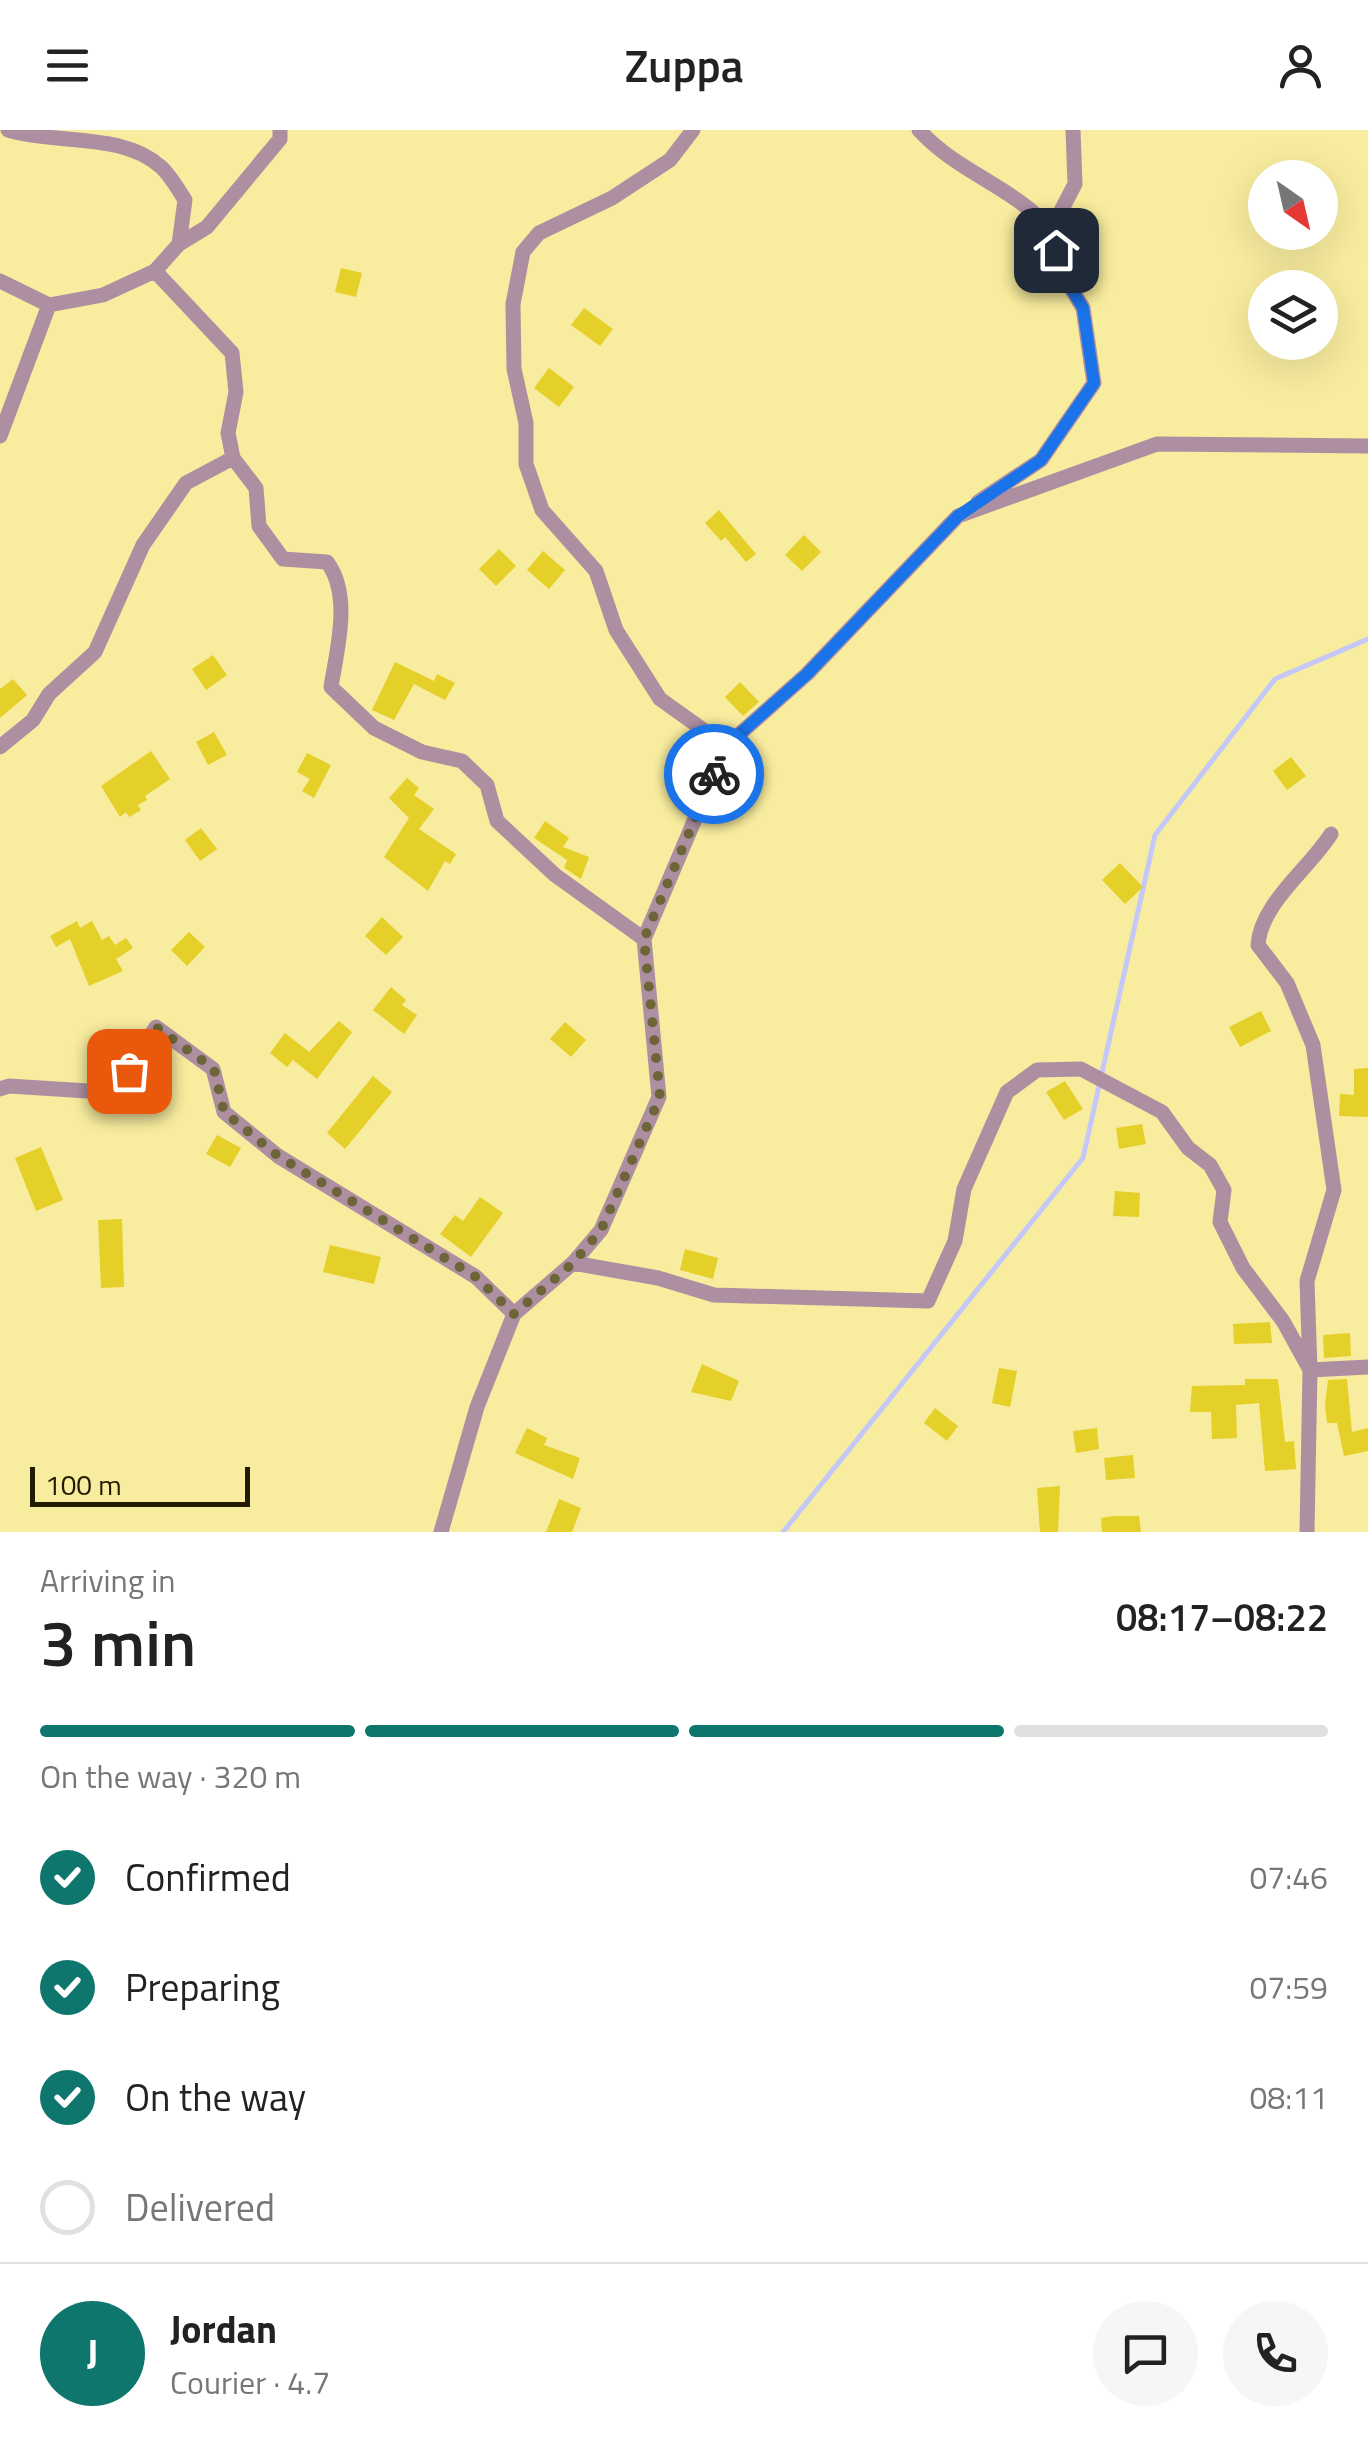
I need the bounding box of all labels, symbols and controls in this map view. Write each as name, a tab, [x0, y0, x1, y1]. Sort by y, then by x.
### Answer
text: Zuppa	[624, 31, 744, 99]
icon: menu	[40, 38, 95, 93]
icon: person	[1273, 38, 1328, 93]
north arrow	[1248, 160, 1338, 250]
map controls	[1248, 160, 1338, 360]
pin	[1014, 208, 1099, 293]
icon: home	[1029, 223, 1084, 278]
button: layers	[1248, 270, 1338, 360]
courier	[664, 724, 764, 824]
icon: bike	[687, 747, 742, 802]
pin	[87, 1029, 172, 1114]
icon: bag	[102, 1044, 157, 1099]
scale bar	[30, 1462, 250, 1506]
text: 100 m	[45, 1463, 122, 1506]
text: Arriving in	[40, 1556, 176, 1604]
text: 08:17–08:22	[1116, 1588, 1328, 1646]
text: 3 min	[40, 1592, 196, 1691]
text: On the way · 320 m	[40, 1752, 301, 1800]
text: Confirmed	[125, 1848, 291, 1906]
icon: check	[40, 1850, 95, 1905]
text: 07:46	[1249, 1853, 1328, 1901]
text: Preparing	[125, 1958, 280, 2016]
icon: check	[40, 1960, 95, 2015]
text: 07:59	[1249, 1963, 1328, 2011]
text: On the way	[125, 2068, 306, 2126]
icon: check	[40, 2070, 95, 2125]
text: 08:11	[1249, 2073, 1328, 2121]
text: Delivered	[125, 2178, 275, 2236]
text: Jordan	[170, 2300, 277, 2358]
button: chat	[1093, 2301, 1198, 2406]
button: phone	[1223, 2301, 1328, 2406]
text: J	[87, 2324, 98, 2382]
text: Courier · 4.7	[170, 2358, 330, 2406]

